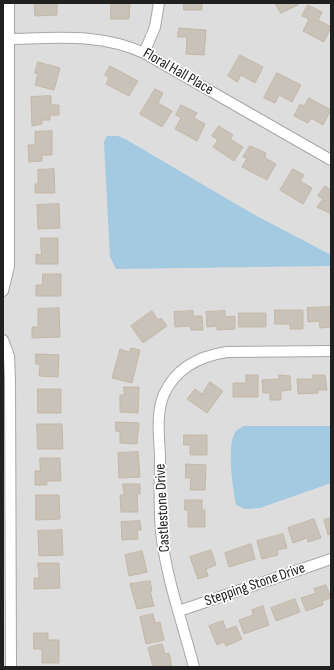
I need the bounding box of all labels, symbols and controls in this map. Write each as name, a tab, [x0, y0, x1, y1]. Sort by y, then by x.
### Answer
street label: Floral Hall Place	[140, 45, 216, 99]
street label: Castlestone Drive	[152, 463, 174, 553]
street label: Stepping Stone Drive	[202, 559, 308, 611]

